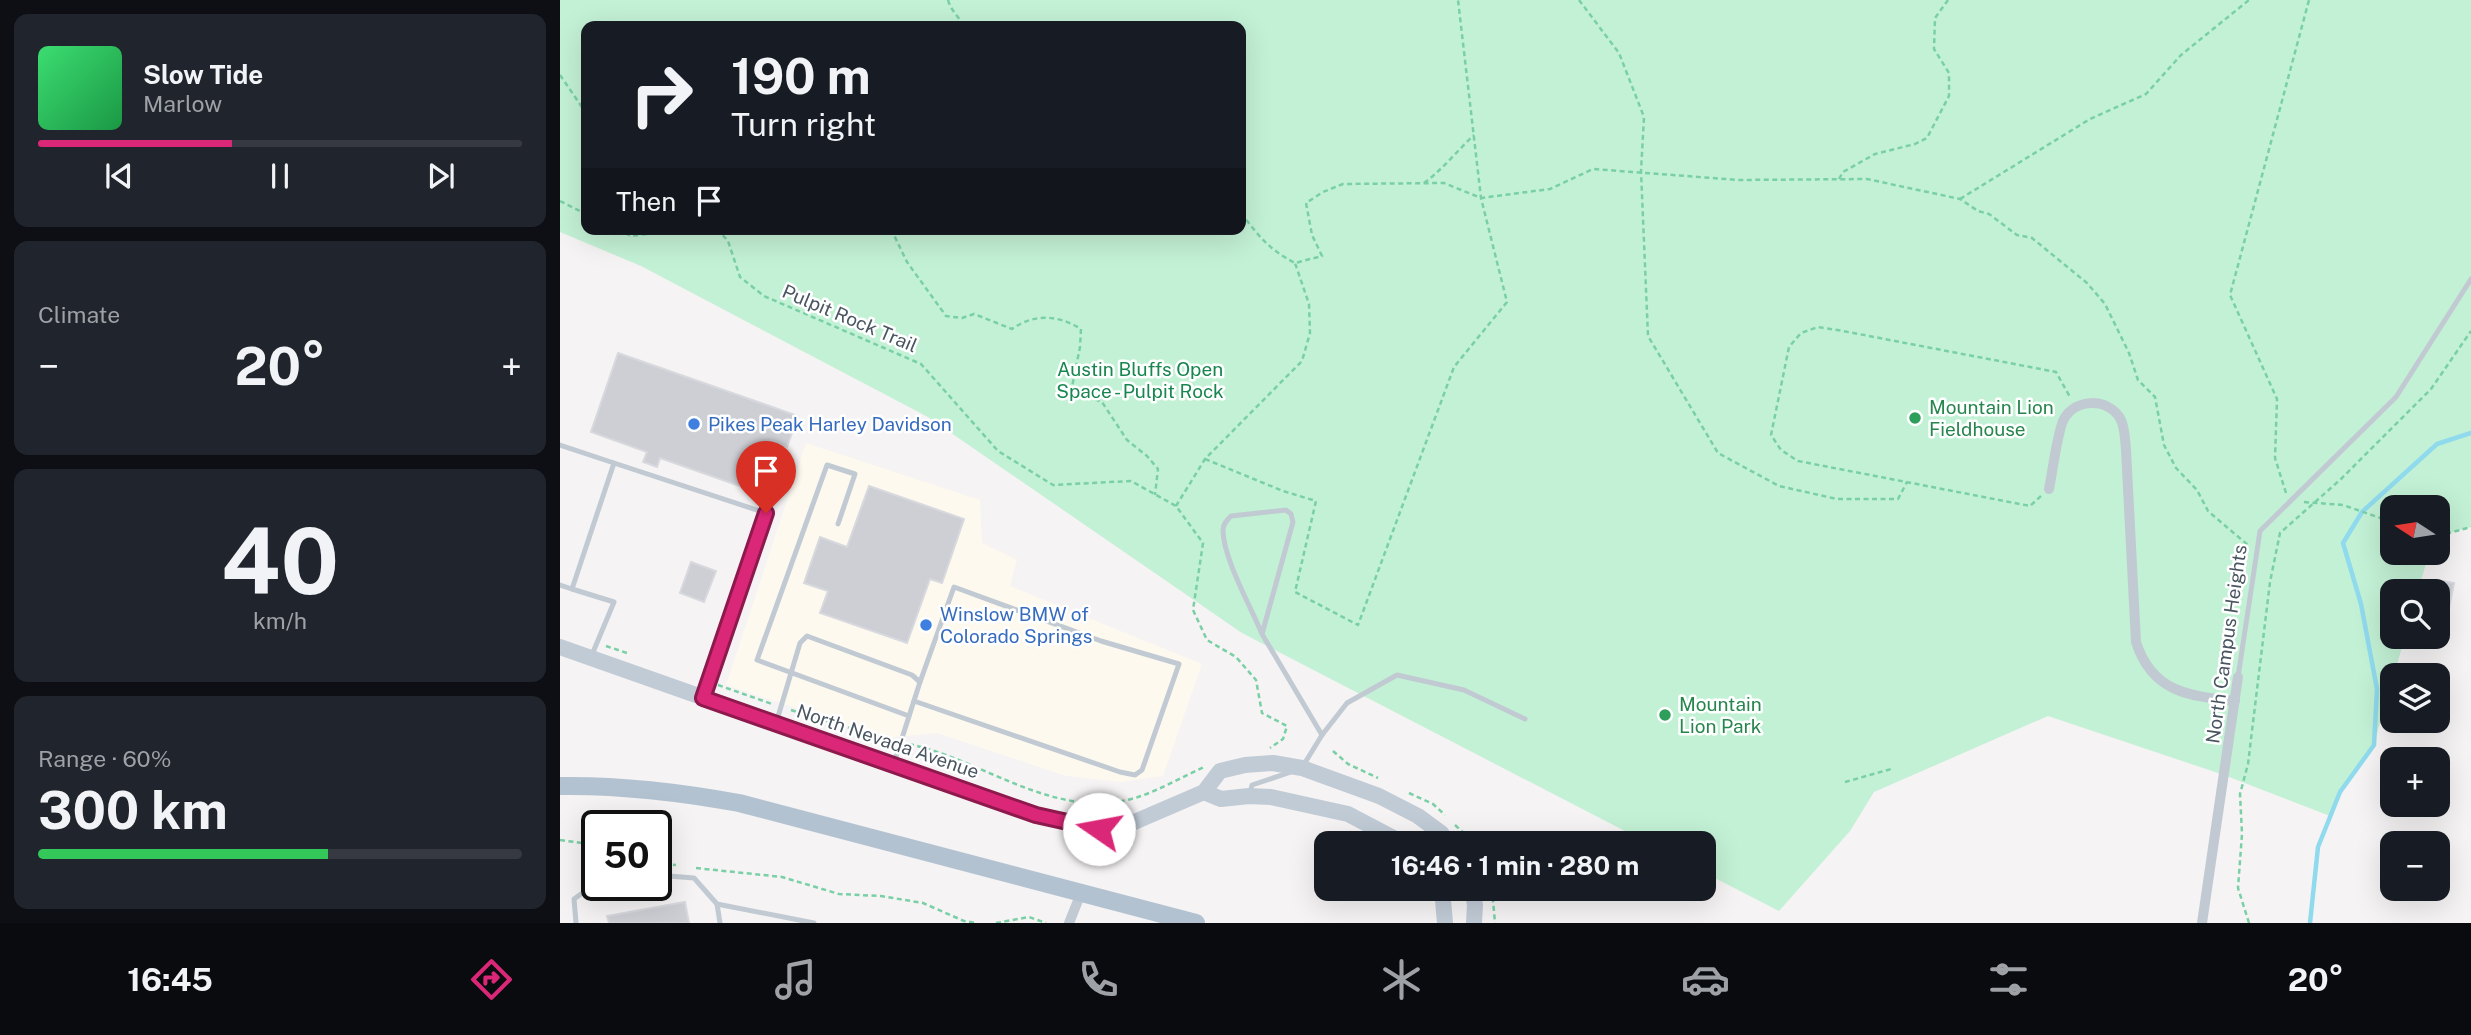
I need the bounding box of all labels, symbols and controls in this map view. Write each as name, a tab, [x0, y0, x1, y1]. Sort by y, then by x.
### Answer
text: 190 m	[731, 47, 871, 105]
icon: right	[616, 49, 707, 140]
text: Slow Tide	[143, 59, 263, 90]
text: Marlow	[143, 90, 222, 117]
text: Turn right	[731, 106, 876, 143]
icon: previous	[100, 157, 138, 195]
icon: pause	[261, 157, 299, 195]
icon: next	[422, 157, 460, 195]
icon: arrive	[690, 182, 728, 220]
text: Then	[616, 186, 676, 217]
street label: Pulpit Rock Trail	[779, 280, 921, 356]
text: Climate	[38, 301, 120, 328]
text: 20°	[234, 336, 326, 397]
text: −	[38, 344, 59, 389]
text: +	[501, 344, 522, 389]
park label: Austin Bluffs Open Space - Pulpit Rock	[1056, 358, 1224, 402]
place label: Mountain Lion Fieldhouse	[1929, 396, 2054, 440]
marker: Mountain Lion Fieldhouse	[1907, 410, 1923, 426]
place label: Pikes Peak Harley Davidson	[708, 413, 952, 435]
marker: Pikes Peak Harley Davidson	[686, 416, 702, 432]
pin	[736, 441, 796, 513]
icon: arrive	[747, 452, 785, 490]
north arrow	[2380, 495, 2450, 565]
map controls	[2380, 495, 2450, 901]
text: 40	[221, 508, 339, 614]
street label: North Campus Heights	[2201, 543, 2251, 745]
button: search	[2380, 579, 2450, 649]
place label: Winslow BMW of Colorado Springs	[940, 603, 1092, 647]
text: km/h	[253, 607, 307, 634]
marker: Winslow BMW of Colorado Springs	[918, 617, 934, 633]
button: layers	[2380, 663, 2450, 733]
place label: Mountain Lion Park	[1679, 693, 1762, 737]
street label: North Nevada Avenue	[794, 699, 982, 783]
marker: Mountain Lion Park	[1657, 707, 1673, 723]
text: Range · 60%	[38, 745, 171, 772]
button: +	[2380, 747, 2450, 817]
text: 300 km	[38, 780, 228, 841]
position arrow	[1062, 792, 1136, 866]
speed limit sign: 50	[581, 810, 672, 901]
button: −	[2380, 831, 2450, 901]
text: 16:46 · 1 min · 280 m	[1391, 850, 1639, 881]
icon: directions	[467, 955, 516, 1004]
icon: music	[771, 955, 820, 1004]
icon: phone	[1074, 955, 1123, 1004]
icon: climate	[1377, 955, 1426, 1004]
icon: car	[1681, 955, 1730, 1004]
icon: filters	[1984, 955, 2033, 1004]
text: 16:45	[127, 961, 213, 998]
text: 20°	[2288, 961, 2344, 998]

